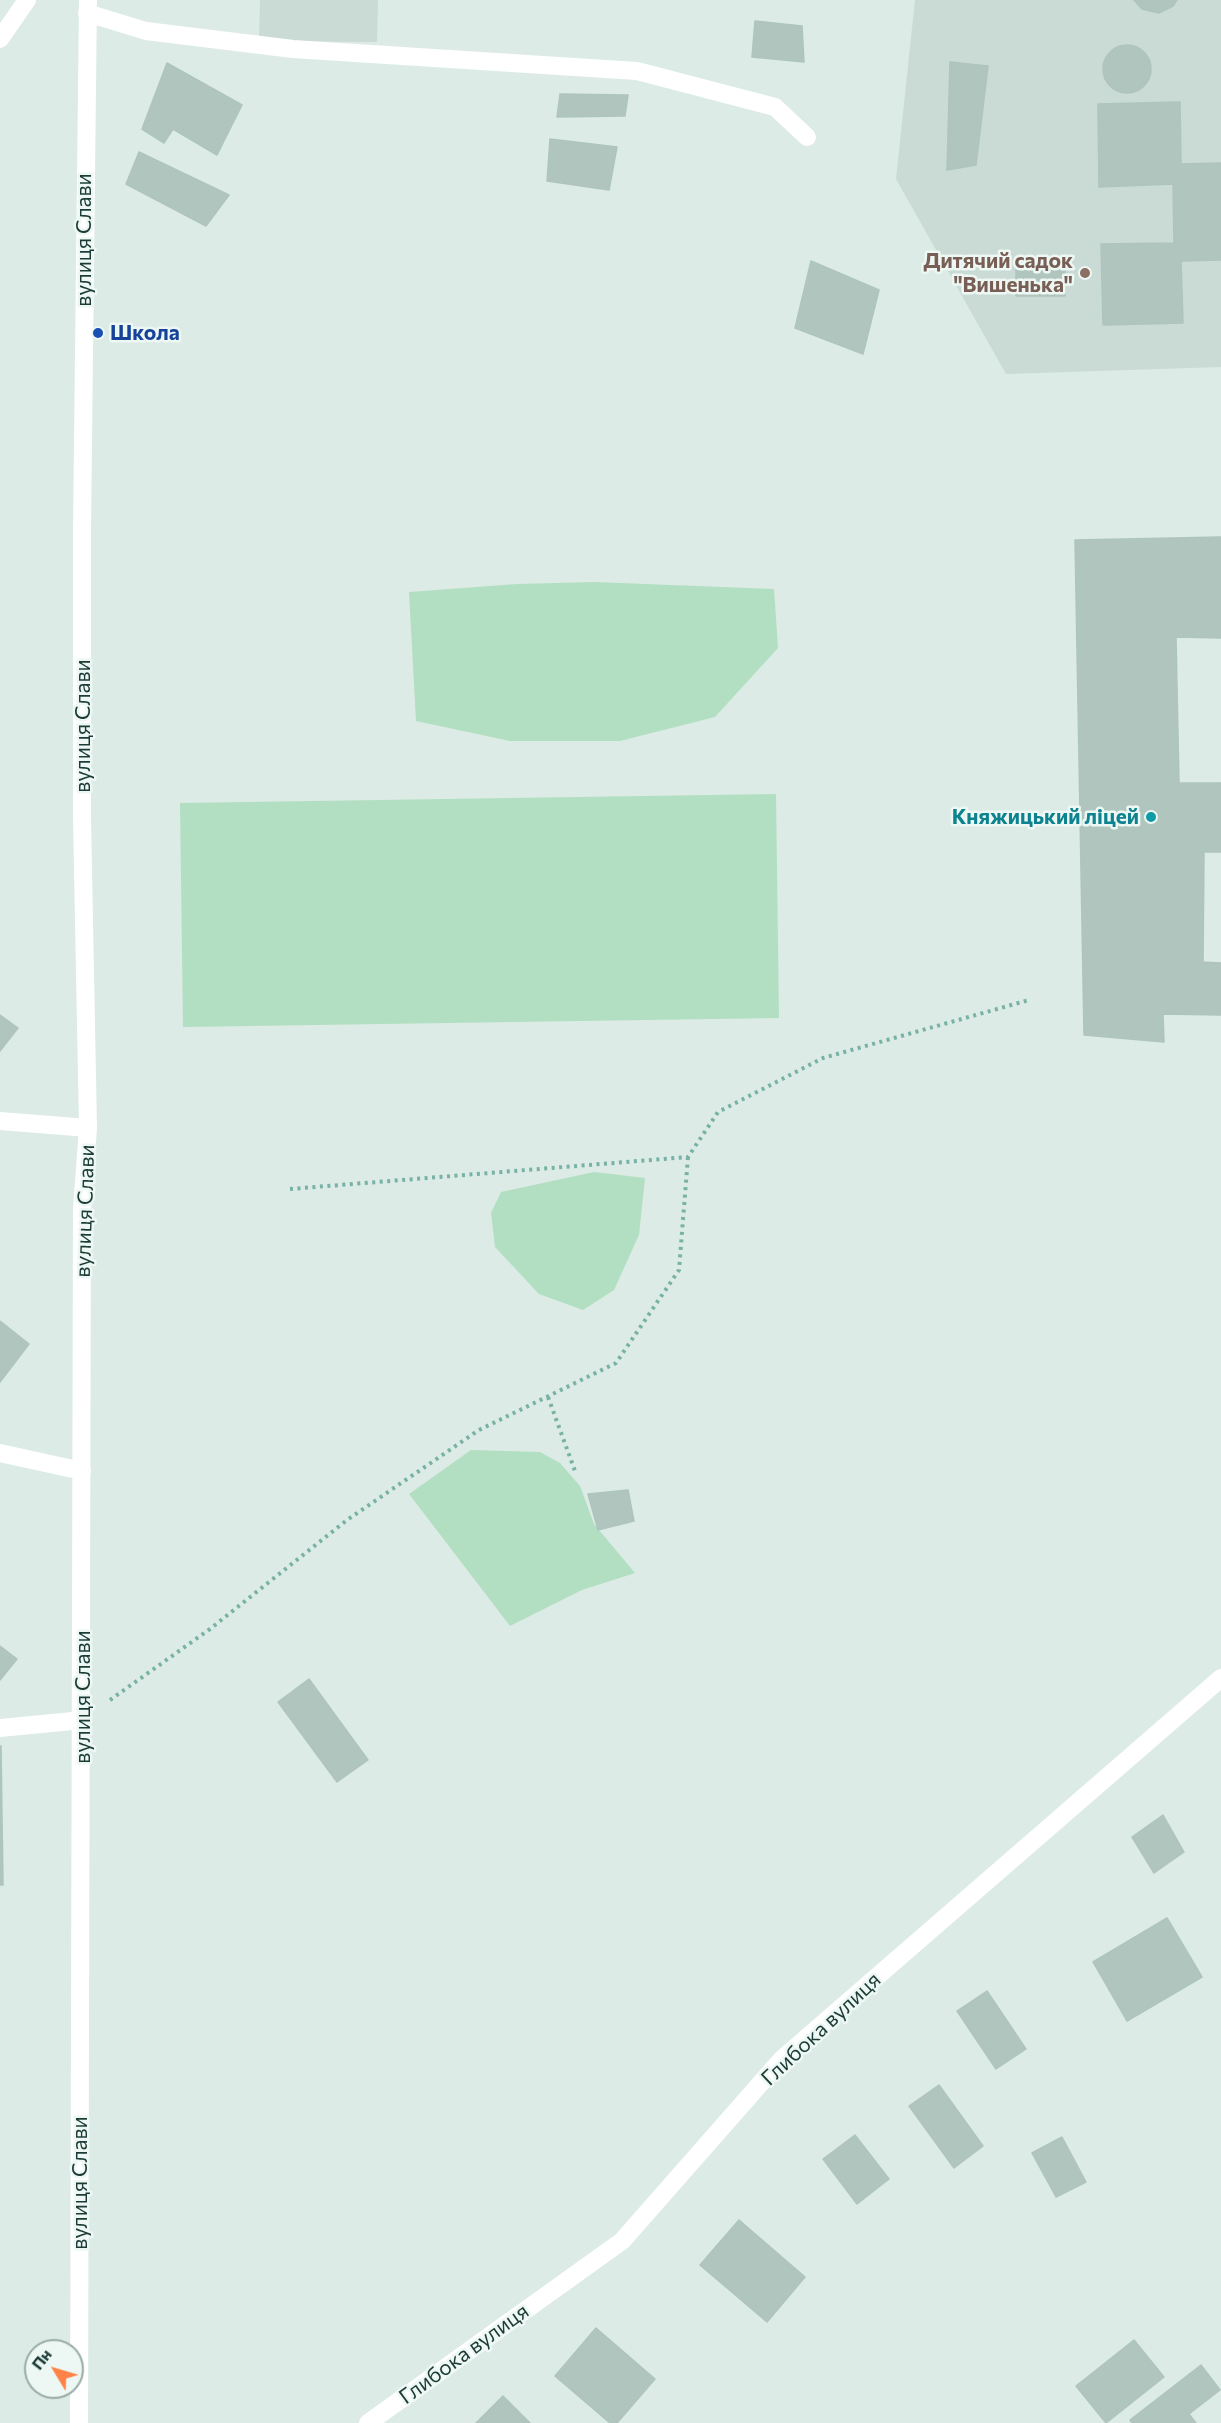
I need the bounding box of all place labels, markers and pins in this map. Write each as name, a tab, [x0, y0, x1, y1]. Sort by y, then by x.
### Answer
place label: Дитячий садок "Вишенька"	[923, 248, 1073, 298]
marker: Дитячий садок "Вишенька"	[1078, 266, 1092, 280]
place label: Школа	[110, 320, 180, 346]
marker: Школа	[91, 326, 105, 340]
place label: Княжицький ліцей	[952, 804, 1139, 830]
marker: Княжицький ліцей	[1144, 810, 1158, 824]

